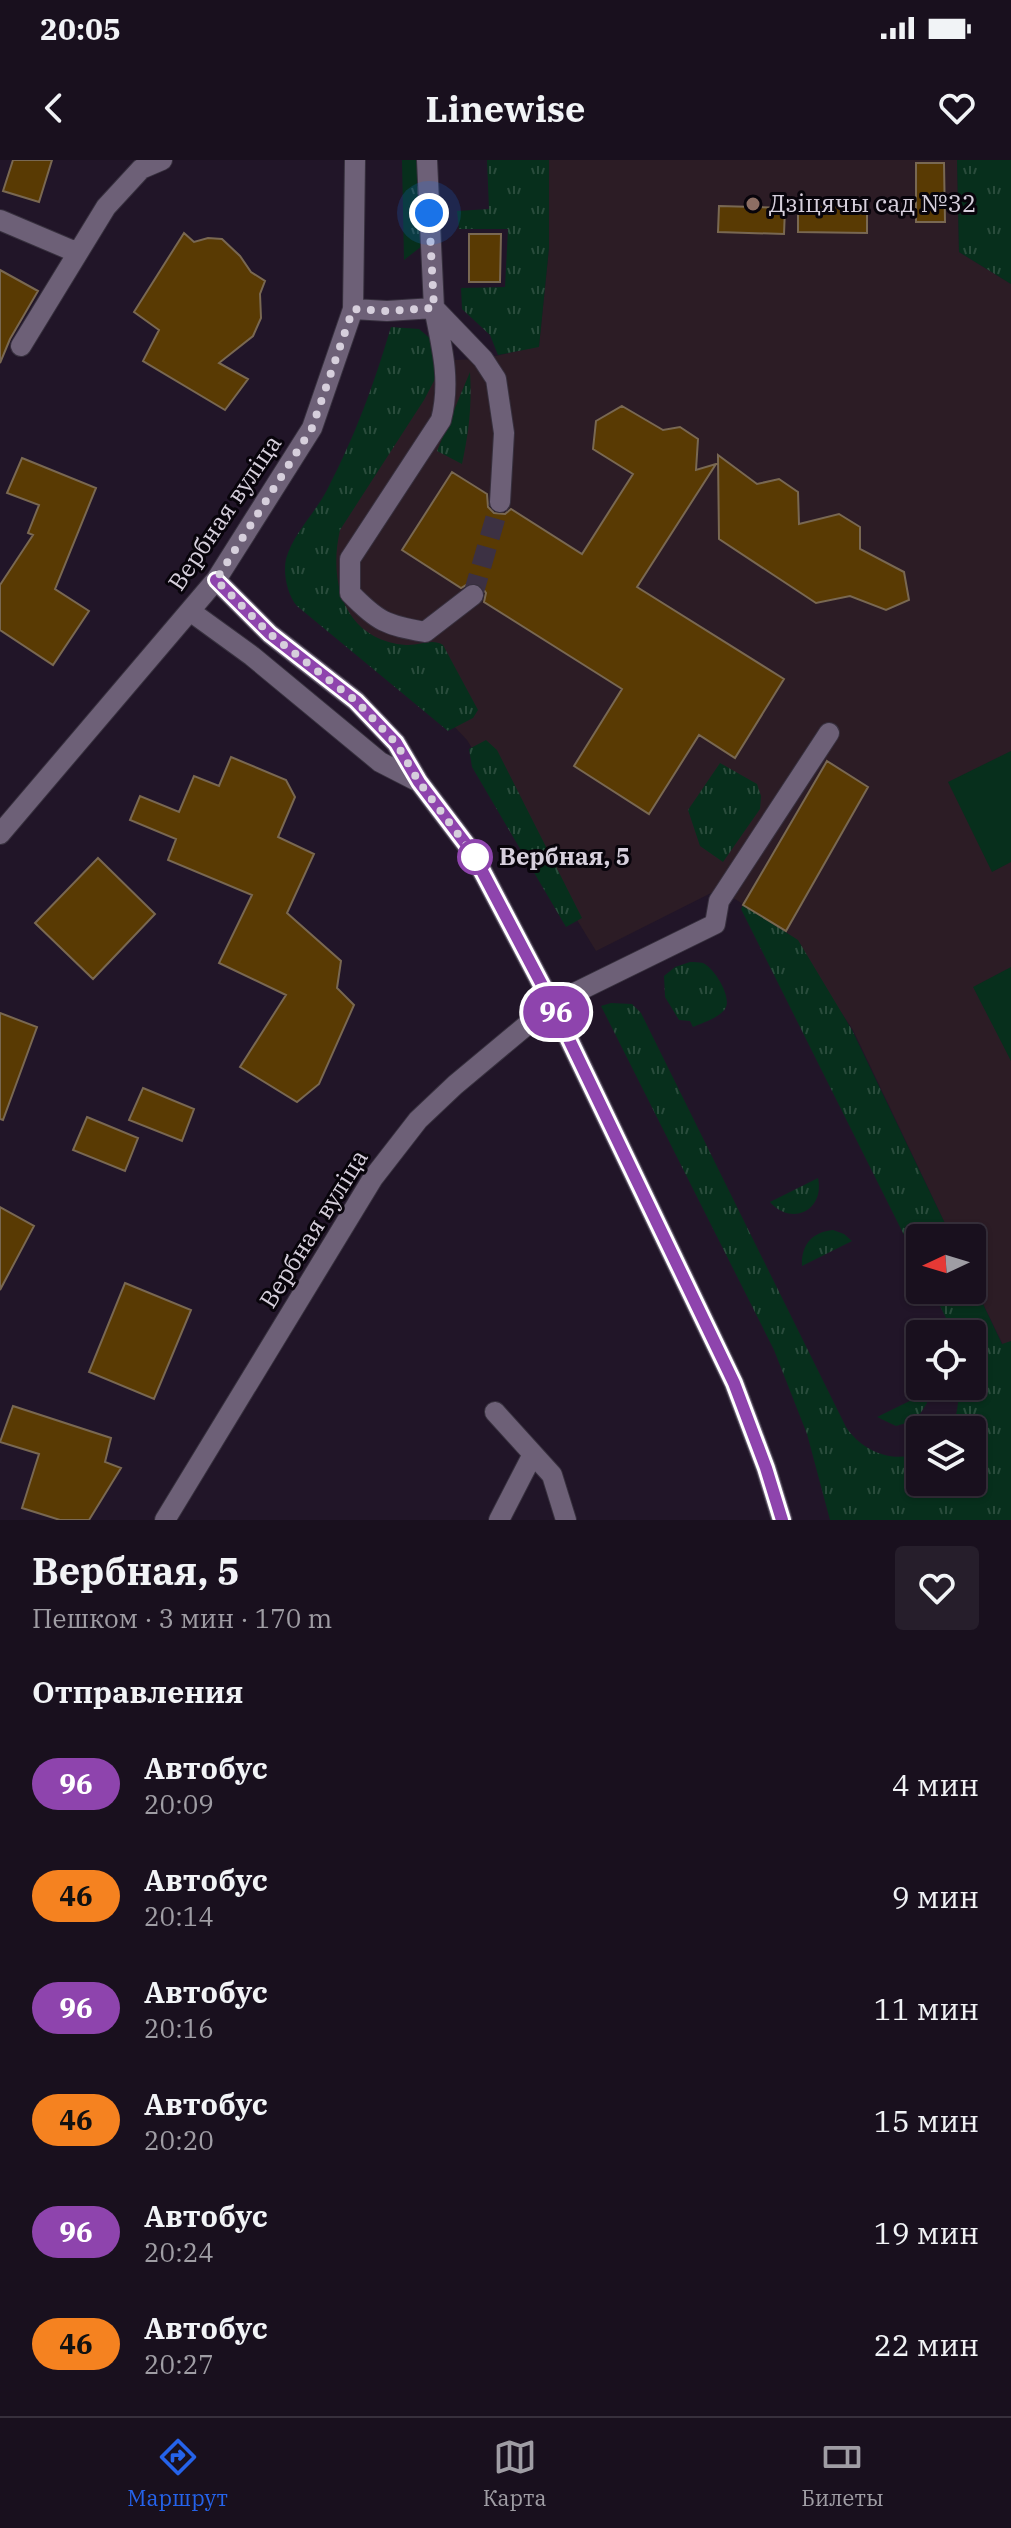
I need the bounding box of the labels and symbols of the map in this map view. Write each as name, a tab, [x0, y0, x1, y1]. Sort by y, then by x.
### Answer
place label: Дзіцячы сад №32	[769, 187, 976, 219]
your location	[409, 193, 449, 233]
marker: Дзіцячы сад №32	[744, 195, 762, 213]
street label: Вербная вуліца	[160, 428, 288, 597]
marker: Вербная, 5	[458, 840, 492, 874]
place label: Вербная, 5	[499, 840, 630, 872]
line badge: 96	[520, 986, 592, 1038]
street label: Вербная вуліца	[252, 1143, 375, 1314]
north arrow	[906, 1224, 986, 1304]

